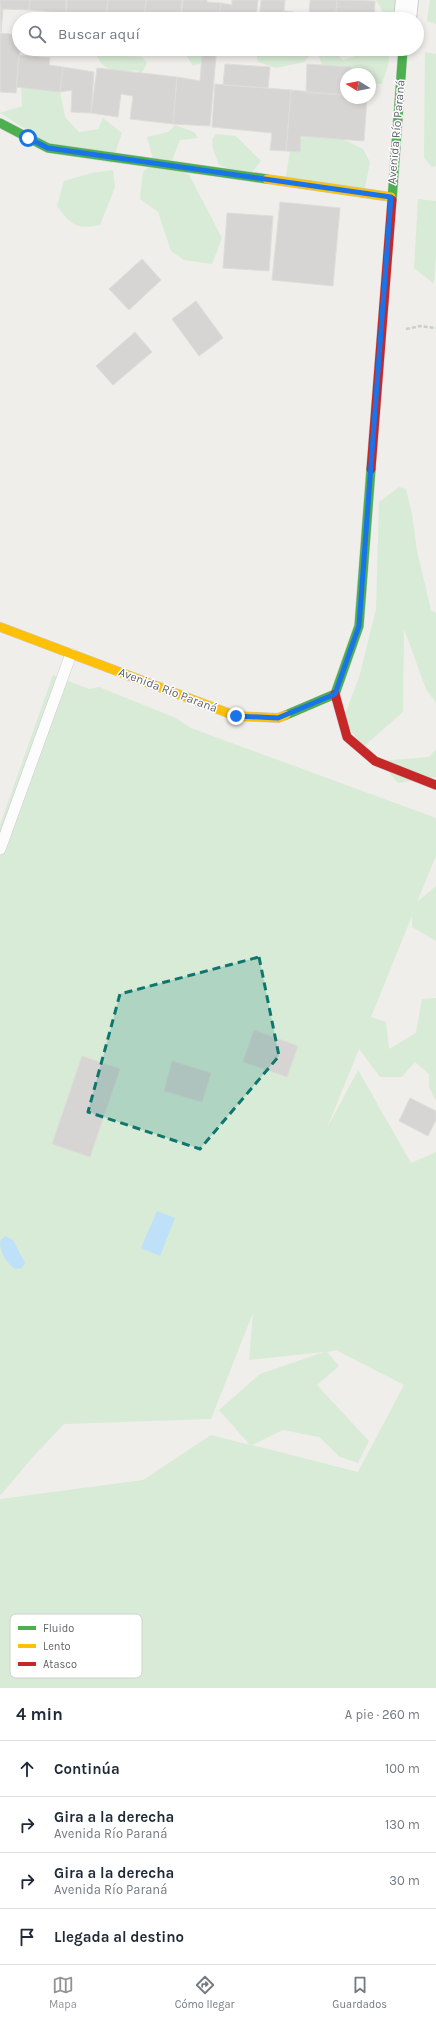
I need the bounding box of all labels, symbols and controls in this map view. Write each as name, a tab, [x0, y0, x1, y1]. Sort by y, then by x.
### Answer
search box	[12, 12, 424, 56]
icon: search	[26, 23, 48, 45]
text: Buscar aquí	[58, 25, 140, 43]
north arrow	[340, 68, 376, 104]
street label: Avenida Río Paraná	[384, 79, 408, 185]
route start	[19, 129, 37, 147]
street label: Avenida Río Paraná	[117, 665, 219, 715]
route end	[227, 707, 245, 725]
legend	[10, 1614, 142, 1678]
text: Fluido	[43, 1622, 74, 1635]
text: Lento	[43, 1640, 71, 1653]
text: Atasco	[43, 1658, 77, 1671]
text: 4 min	[16, 1704, 63, 1724]
text: A pie · 260 m	[345, 1707, 420, 1722]
icon: ahead	[16, 1758, 38, 1780]
text: Continúa	[54, 1760, 120, 1778]
text: 100 m	[385, 1761, 420, 1776]
text: Gira a la derecha	[54, 1808, 174, 1826]
icon: right	[16, 1814, 38, 1836]
text: 130 m	[385, 1817, 420, 1832]
text: Avenida Río Paraná	[54, 1826, 167, 1841]
text: Gira a la derecha	[54, 1864, 174, 1882]
icon: right	[16, 1870, 38, 1892]
text: 30 m	[389, 1873, 420, 1888]
text: Avenida Río Paraná	[54, 1882, 167, 1897]
icon: arrive	[16, 1926, 38, 1948]
text: Llegada al destino	[54, 1928, 184, 1946]
tab: Mapa	[49, 1974, 77, 2011]
tab: Cómo llegar	[175, 1974, 234, 2011]
tab: Guardados	[332, 1974, 387, 2011]

